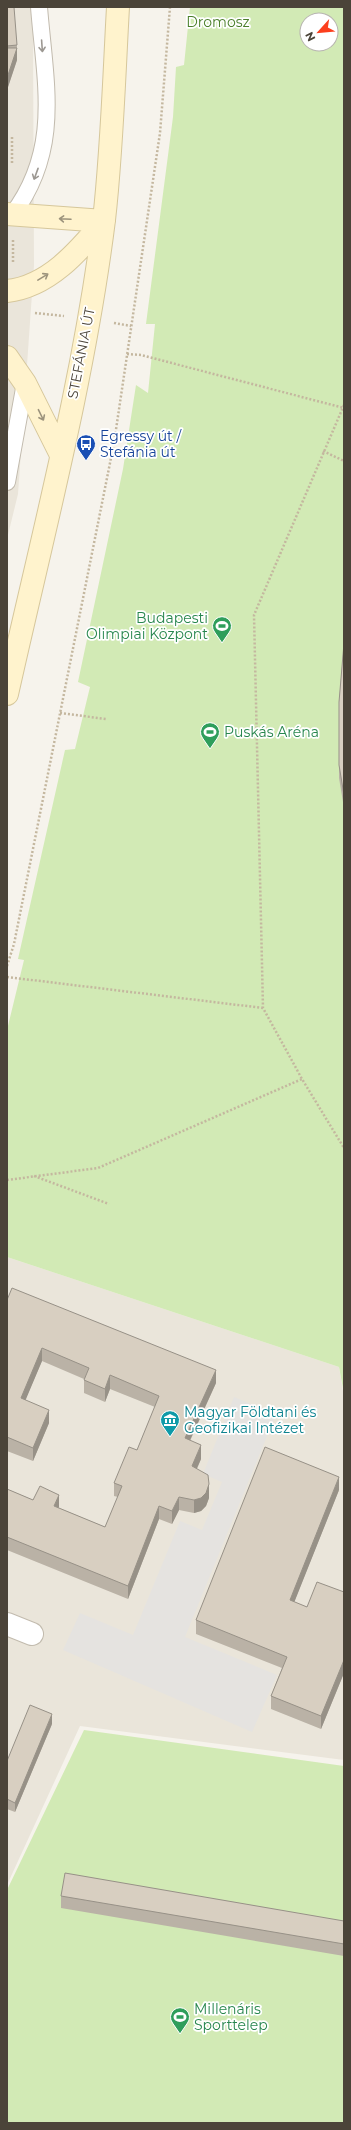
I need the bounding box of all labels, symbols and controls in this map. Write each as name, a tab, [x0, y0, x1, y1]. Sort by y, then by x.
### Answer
north arrow	[299, 12, 339, 52]
park label: Dromosz	[186, 13, 250, 31]
text: N	[302, 29, 318, 44]
one-way arrow	[39, 39, 46, 52]
one-way arrow	[31, 168, 39, 180]
one-way arrow	[59, 215, 72, 222]
one-way arrow	[37, 273, 49, 281]
street label: STEFÁNIA ÚT	[63, 306, 99, 400]
one-way arrow	[38, 408, 45, 420]
place label: Egressy út / Stefánia út	[100, 427, 182, 461]
bus stop icon: Egressy út / Stefánia út	[75, 433, 97, 461]
place label: Budapesti Olimpiai Központ	[86, 609, 208, 643]
sports icon: Budapesti Olimpiai Központ	[211, 615, 233, 643]
sports icon: Puskás Aréna	[199, 721, 221, 749]
place label: Puskás Aréna	[224, 723, 319, 741]
place label: Magyar Földtani és Geofizikai Intézet	[184, 1403, 317, 1437]
museum icon: Magyar Földtani és Geofizikai Intézet	[159, 1409, 181, 1437]
place label: Millenáris Sporttelep	[194, 2000, 268, 2034]
sports icon: Millenáris Sporttelep	[169, 2006, 191, 2034]

